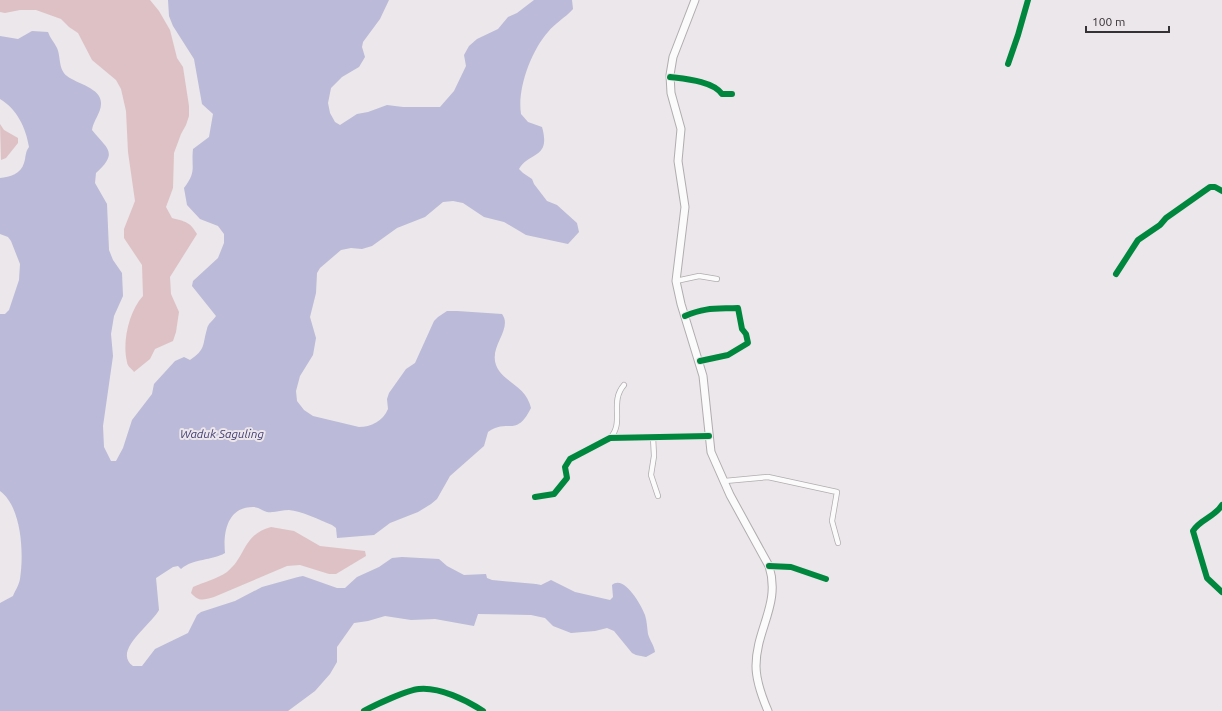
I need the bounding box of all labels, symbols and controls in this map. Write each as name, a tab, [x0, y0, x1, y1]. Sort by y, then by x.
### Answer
scale bar	[1086, 8, 1169, 34]
text: 100 m	[1092, 15, 1125, 28]
water label: Waduk Saguling	[180, 427, 265, 440]

